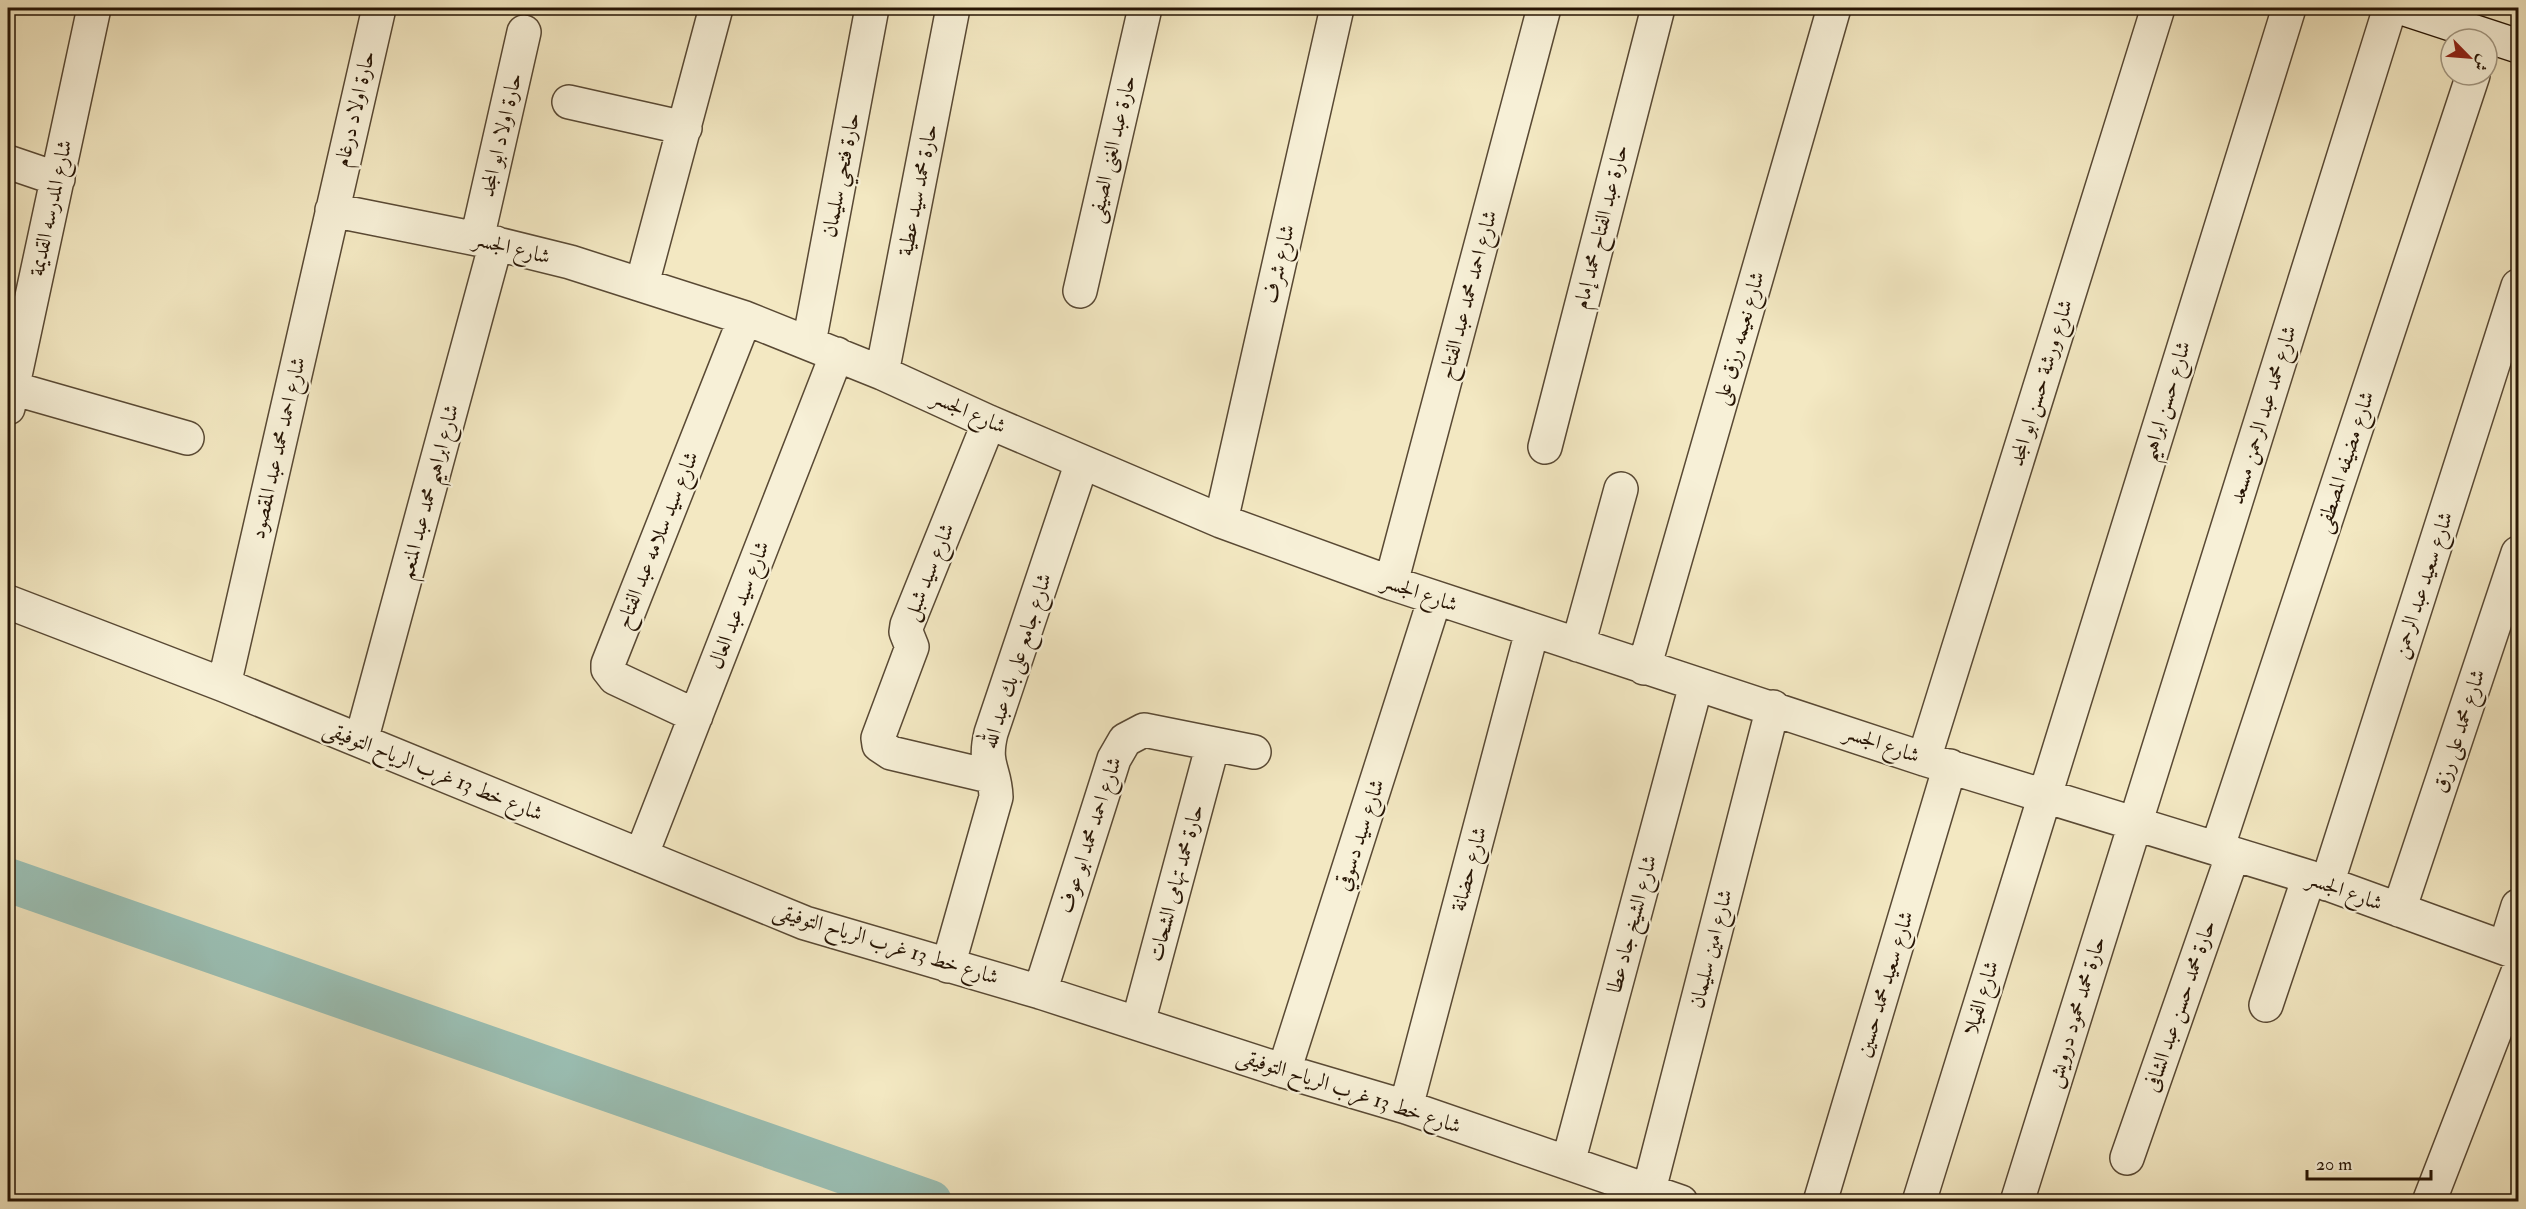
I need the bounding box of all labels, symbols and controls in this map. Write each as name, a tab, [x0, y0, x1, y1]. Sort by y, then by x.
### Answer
north arrow	[2439, 27, 2499, 87]
street label: حارة اولاد درغام	[328, 48, 385, 171]
text: ش	[2469, 51, 2494, 74]
street label: حارة اولاد ابو المجد	[474, 70, 528, 200]
street label: حارة عبد الغنى الصيفى	[1082, 73, 1143, 226]
street label: حارة فتحي سليمان	[816, 110, 872, 241]
street label: حارة محمد سيد عطية	[892, 122, 944, 258]
street label: شارع المدرسه القديمة	[23, 137, 83, 279]
street label: حارة عبد الفتاح محمد إمام	[1568, 142, 1639, 313]
street label: شارع احمد محمد عبد الفتاح	[1432, 207, 1508, 384]
street label: شارع شرف	[1257, 222, 1305, 307]
street label: شارع الجسر	[468, 225, 553, 274]
street label: شارع نعيمه رزق على	[1707, 268, 1775, 409]
street label: شارع ورشة حسن ابو المجد	[2003, 296, 2083, 471]
street label: شارع محمد عبد الرحمن مسعد	[2223, 322, 2307, 509]
street label: شارع حسن ابراهيم	[2135, 338, 2204, 466]
street label: شارع احمد محمد عبد المقصود	[244, 354, 316, 543]
street label: شارع الجسر	[924, 383, 1010, 444]
street label: شارع مضيفه المصطفى	[2309, 388, 2384, 537]
street label: شارع ابراهيم محمد عبد المنعم	[393, 401, 472, 584]
street label: شارع سيد سلامه عبد الفتاح	[609, 447, 709, 634]
street label: شارع سعيد عبد الرحمن	[2387, 508, 2463, 663]
street label: شارع سيد شبل	[897, 519, 964, 626]
street label: شارع سيد عبد العال	[702, 537, 780, 674]
street label: شارع الجسر	[1375, 567, 1461, 622]
street label: شارع جامع على بك عبد الله	[972, 569, 1063, 754]
street label: شارع محمد على رزق	[2426, 666, 2495, 797]
street label: شارع خط 13 غرب الرياح التوفيقى	[317, 715, 547, 832]
street label: شارع الجسر	[1837, 718, 1923, 773]
street label: شارع احمد محمد ابو عوف	[1052, 753, 1132, 918]
street label: شارع سيد دسوقي	[1329, 776, 1395, 895]
street label: حارة محمد تهامى الشحات	[1142, 801, 1210, 965]
street label: شارع حضانة	[1445, 824, 1497, 915]
street label: شارع الشيخ جاد عطا	[1601, 852, 1668, 997]
street label: شارع الجسر	[2300, 864, 2386, 921]
street label: شارع امين سليمان	[1683, 887, 1743, 1012]
street label: شارع خط 13 غرب الرياح التوفيقى	[769, 897, 1002, 996]
street label: شارع سعيد محمد حسين	[1850, 908, 1924, 1061]
street label: حارة محمد حسن عبد الشافى	[2138, 916, 2222, 1096]
street label: حارة محمد محمود درويش	[2040, 933, 2112, 1091]
street label: شارع الفيلا	[1957, 957, 2009, 1040]
street label: شارع خط 13 غرب الرياح التوفيقى	[1232, 1042, 1465, 1145]
scale bar	[2307, 1143, 2432, 1181]
text: 20 m	[2316, 1153, 2352, 1176]

